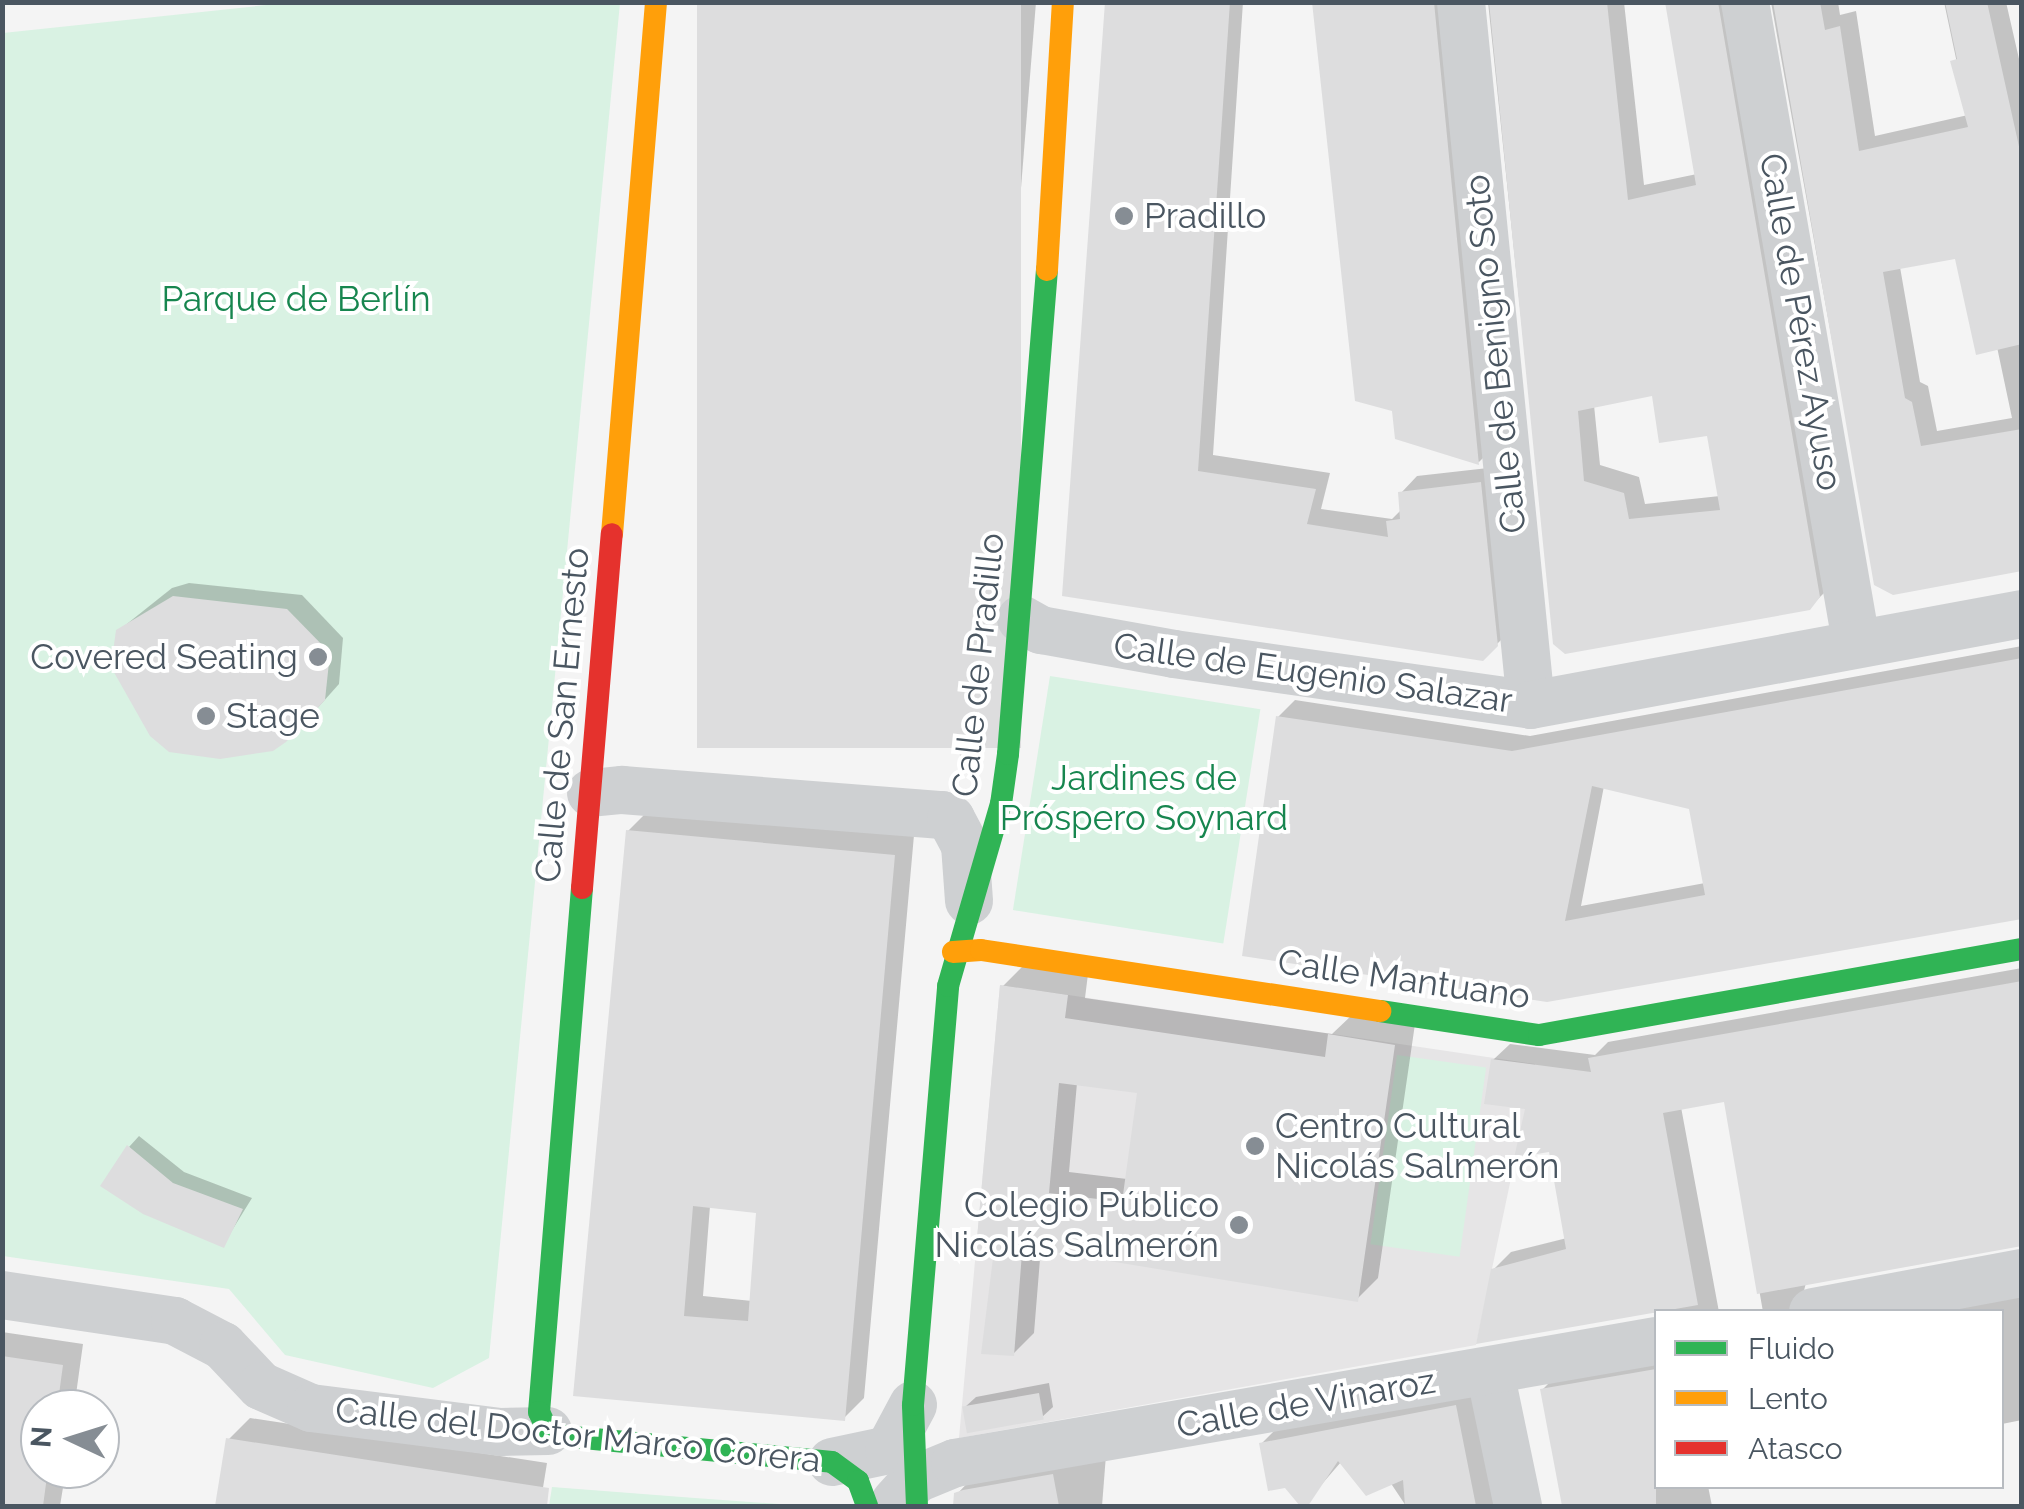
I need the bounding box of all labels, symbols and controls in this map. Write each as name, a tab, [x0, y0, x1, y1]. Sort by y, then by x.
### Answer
street label: Calle de Pérez Ayuso	[1751, 150, 1851, 494]
street label: Calle de Benigno Soto	[1455, 173, 1535, 535]
place label: Pradillo	[1144, 195, 1266, 237]
marker: Pradillo	[1113, 205, 1135, 227]
park label: Parque de Berlín	[161, 278, 431, 320]
street label: Calle de Pradillo	[943, 531, 1013, 799]
street label: Calle de San Ernesto	[526, 546, 598, 884]
street label: Calle de Eugenio Salazar	[1111, 624, 1515, 722]
place label: Covered Seating	[30, 636, 298, 678]
marker: Covered Seating	[307, 646, 329, 668]
place label: Stage	[226, 695, 320, 737]
marker: Stage	[195, 705, 217, 727]
park label: Jardines de Próspero Soynard	[1000, 757, 1288, 839]
street label: Calle Mantuano	[1275, 941, 1533, 1017]
place label: Centro Cultural Nicolás Salmerón	[1275, 1105, 1559, 1187]
marker: Centro Cultural Nicolás Salmerón	[1244, 1135, 1266, 1157]
place label: Colegio Público Nicolás Salmerón	[935, 1184, 1219, 1266]
marker: Colegio Público Nicolás Salmerón	[1228, 1214, 1250, 1236]
legend	[1654, 1309, 2004, 1489]
text: Fluido	[1748, 1331, 1835, 1366]
street label: Calle de Vinaroz	[1173, 1359, 1439, 1447]
text: Lento	[1748, 1381, 1828, 1416]
north arrow	[20, 1389, 120, 1489]
street label: Calle del Doctor Marco Corera	[332, 1389, 824, 1481]
text: N	[24, 1425, 59, 1449]
text: Atasco	[1748, 1431, 1843, 1466]

